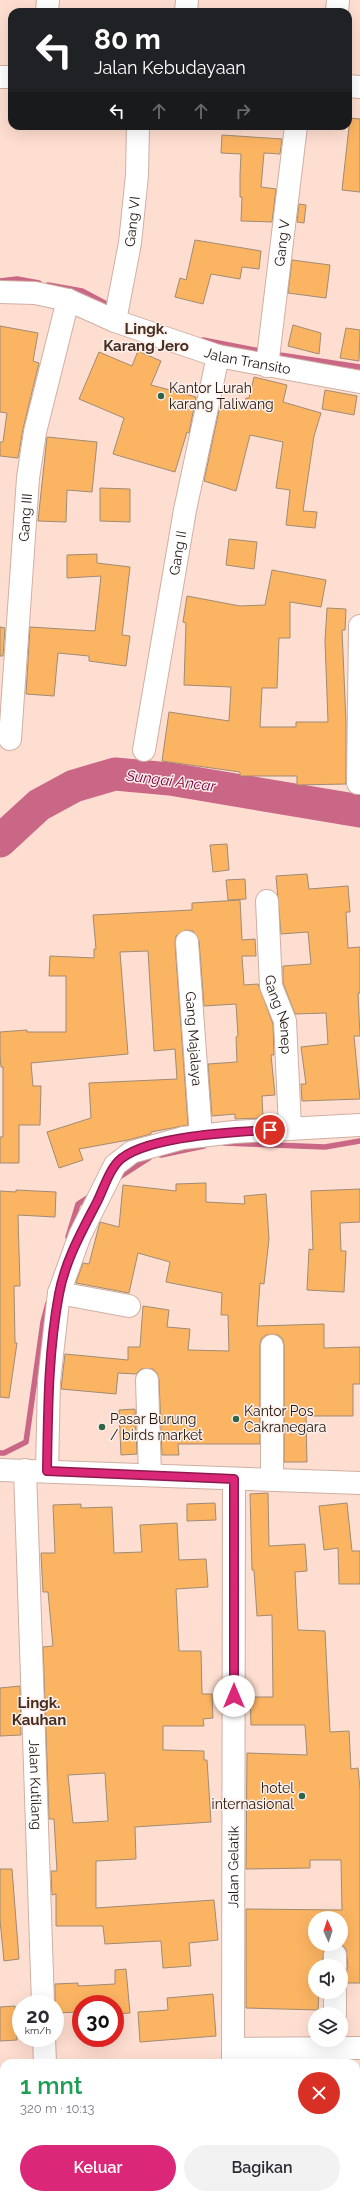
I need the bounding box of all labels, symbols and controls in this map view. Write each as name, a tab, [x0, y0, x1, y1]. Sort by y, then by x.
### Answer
text: 80 m	[94, 23, 161, 56]
icon: left	[28, 24, 80, 76]
text: Jalan Kebudayaan	[94, 57, 246, 78]
icon: left	[106, 100, 128, 122]
icon: ahead	[148, 100, 170, 122]
icon: ahead	[190, 100, 212, 122]
icon: right	[232, 100, 254, 122]
street label: Gang VI	[122, 196, 143, 248]
street label: Gang V	[271, 218, 293, 267]
district label: Lingk. Karang Jero	[103, 320, 189, 355]
street label: Jalan Transito	[202, 344, 292, 377]
place label: Kantor Lurah karang Taliwang	[169, 380, 274, 412]
marker: Kantor Lurah karang Taliwang	[156, 391, 166, 401]
street label: Gang III	[16, 493, 35, 542]
street label: Gang II	[166, 529, 189, 576]
water label: Sungai Ancar	[124, 766, 218, 796]
street label: Gang Nenep	[262, 975, 295, 1055]
street label: Gang Majalaya	[183, 991, 205, 1087]
pin	[253, 1113, 287, 1147]
icon: arrive	[259, 1119, 281, 1141]
place label: Kantor Pos Cakranegara	[244, 1403, 326, 1435]
place label: Pasar Burung / birds market	[110, 1411, 203, 1443]
marker: Kantor Pos Cakranegara	[231, 1414, 241, 1424]
marker: Pasar Burung / birds market	[97, 1422, 107, 1432]
position arrow	[213, 1675, 255, 1717]
district label: Lingk. Kauhan	[12, 1694, 66, 1729]
street label: Jalan Kutilang	[26, 1739, 45, 1830]
place label: hotel internasional	[212, 1780, 294, 1812]
marker: hotel internasional	[297, 1791, 307, 1801]
street label: Jalan Gelatik	[225, 1825, 241, 1908]
north arrow	[308, 1911, 348, 1951]
map controls	[308, 1911, 348, 2047]
button: sound	[308, 1959, 348, 1999]
speed limit sign: 30	[72, 1995, 124, 2047]
text: 20	[26, 2004, 50, 2028]
button: layers	[308, 2007, 348, 2047]
text: km/h	[25, 2025, 51, 2036]
text: 1 mnt	[20, 2071, 83, 2100]
button: close	[298, 2072, 340, 2114]
text: 320 m · 10:13	[20, 2101, 95, 2116]
button: Keluar	[20, 2145, 176, 2191]
button: Bagikan	[184, 2145, 340, 2191]

